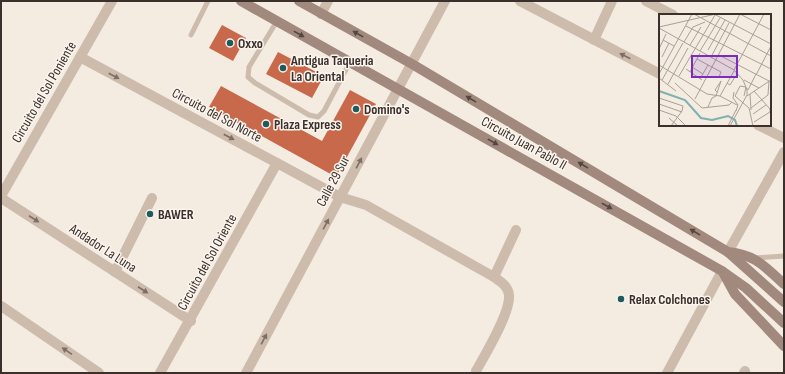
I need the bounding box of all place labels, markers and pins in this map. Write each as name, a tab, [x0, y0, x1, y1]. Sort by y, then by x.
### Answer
place label: Oxxo	[238, 35, 263, 52]
marker: Oxxo	[225, 38, 235, 48]
place label: Antigua Taqueria La Oriental	[290, 52, 374, 85]
marker: Antigua Taqueria La Oriental	[278, 63, 288, 73]
place label: Domino's	[364, 101, 410, 118]
marker: Domino's	[351, 104, 361, 114]
place label: Plaza Express	[274, 116, 341, 133]
marker: Plaza Express	[261, 119, 271, 129]
place label: BAWER	[158, 206, 194, 223]
marker: BAWER	[145, 209, 155, 219]
place label: Relax Colchones	[629, 291, 710, 308]
marker: Relax Colchones	[616, 294, 626, 304]

